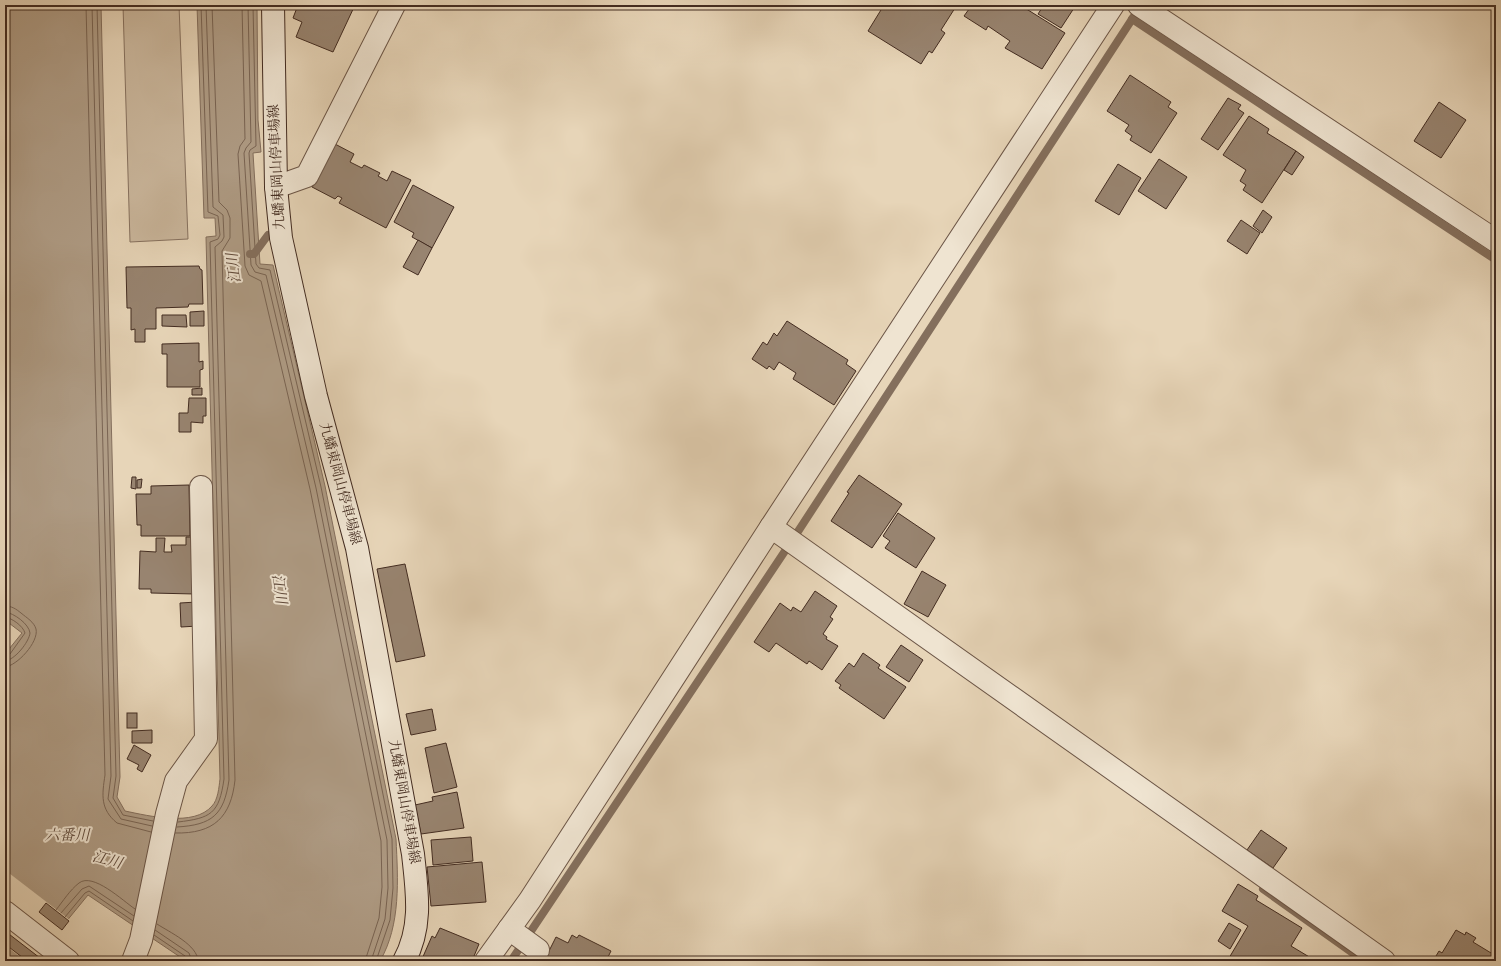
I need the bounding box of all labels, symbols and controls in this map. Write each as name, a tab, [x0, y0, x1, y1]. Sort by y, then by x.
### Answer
street label: 九蟠東岡山停車場線	[265, 104, 291, 230]
water label: 江川	[223, 250, 247, 284]
street label: 九蟠東岡山停車場線	[313, 421, 365, 547]
water label: 江川	[266, 573, 291, 607]
street label: 九蟠東岡山停車場線	[382, 738, 424, 866]
water label: 六番川	[44, 826, 91, 847]
water label: 江川	[90, 847, 126, 876]

